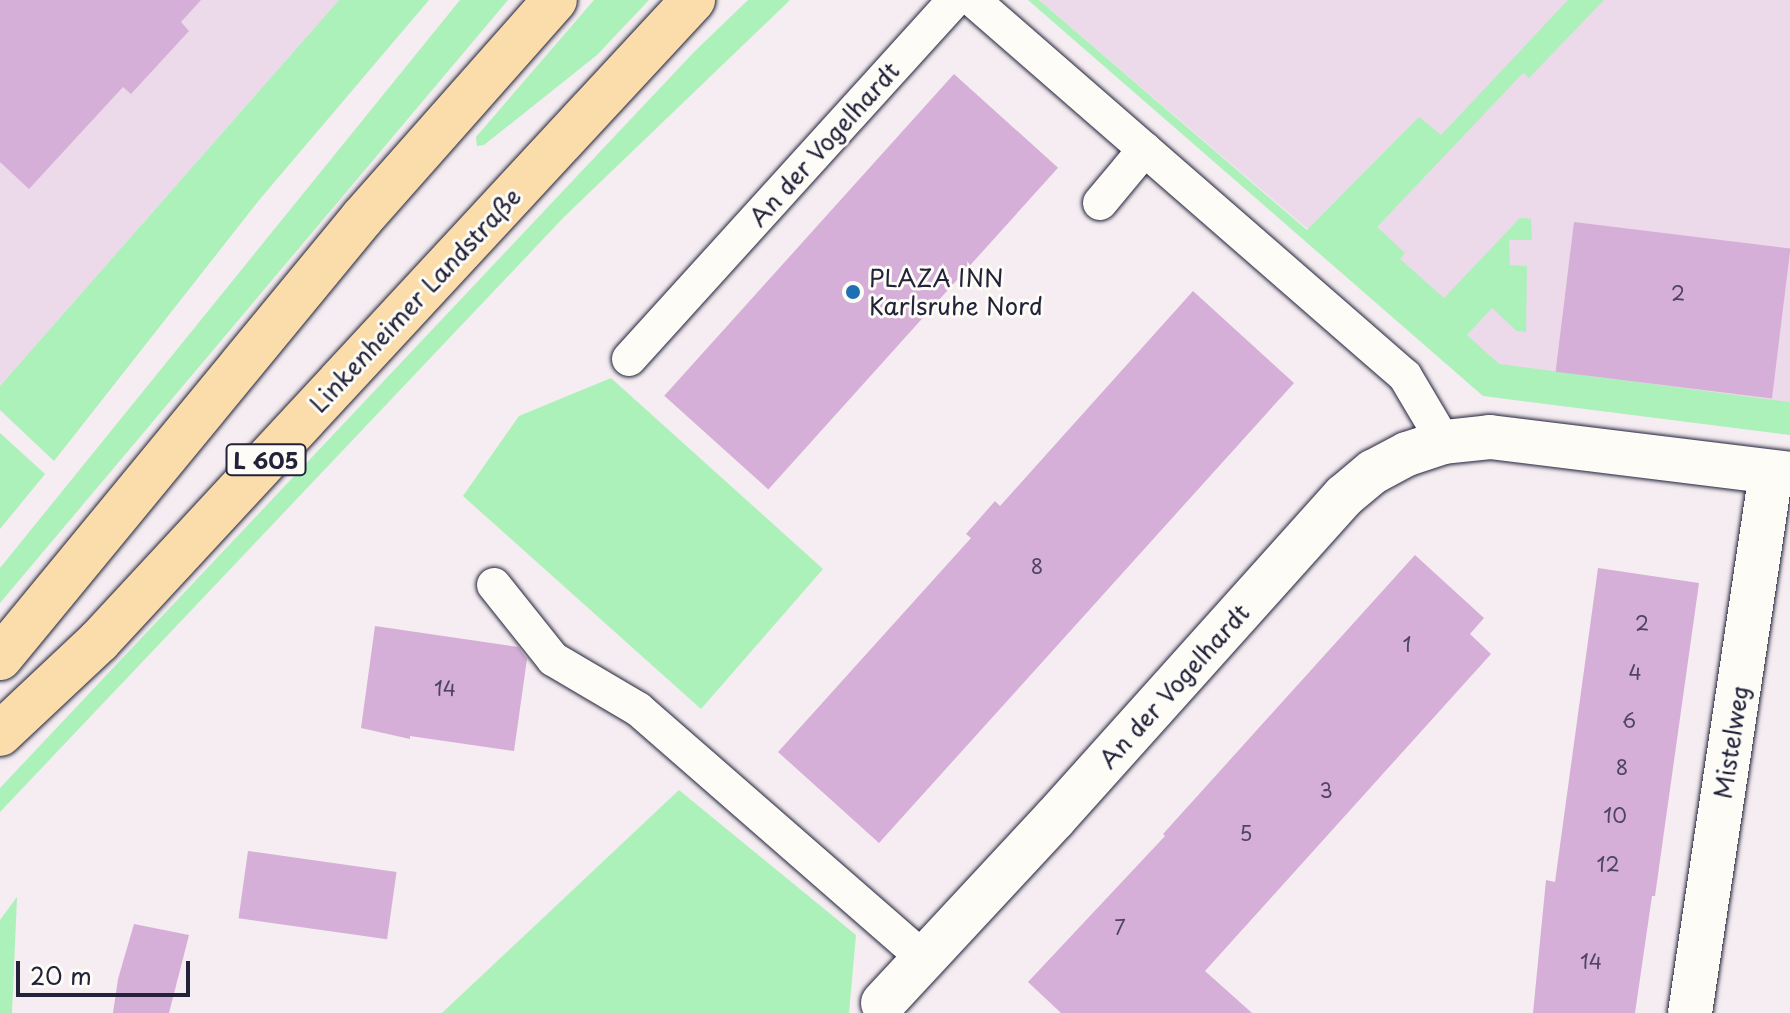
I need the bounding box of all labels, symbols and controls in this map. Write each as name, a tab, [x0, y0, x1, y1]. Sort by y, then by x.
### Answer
street label: An der Vogelhardt	[743, 56, 905, 232]
street label: Linkenheimer Landstraße	[303, 182, 527, 418]
place label: PLAZA INN Karlsruhe Nord	[869, 264, 1044, 320]
house number: 2	[1671, 281, 1685, 305]
marker: PLAZA INN Karlsruhe Nord	[844, 283, 862, 301]
road number: L 605	[224, 442, 308, 478]
house number: 8	[1031, 554, 1043, 578]
street label: An der Vogelhardt	[1093, 598, 1255, 774]
house number: 2	[1635, 611, 1649, 635]
house number: 1	[1403, 632, 1411, 656]
house number: 4	[1628, 660, 1642, 684]
house number: 14	[434, 676, 456, 700]
street label: Mistelweg	[1708, 683, 1754, 801]
house number: 6	[1622, 708, 1636, 732]
house number: 8	[1616, 755, 1628, 779]
house number: 3	[1319, 778, 1333, 802]
house number: 10	[1603, 803, 1627, 827]
house number: 5	[1240, 821, 1252, 845]
house number: 12	[1596, 852, 1620, 876]
house number: 7	[1114, 915, 1126, 939]
scale bar	[20, 945, 194, 995]
house number: 14	[1580, 949, 1602, 973]
text: 20 m	[30, 957, 92, 993]

